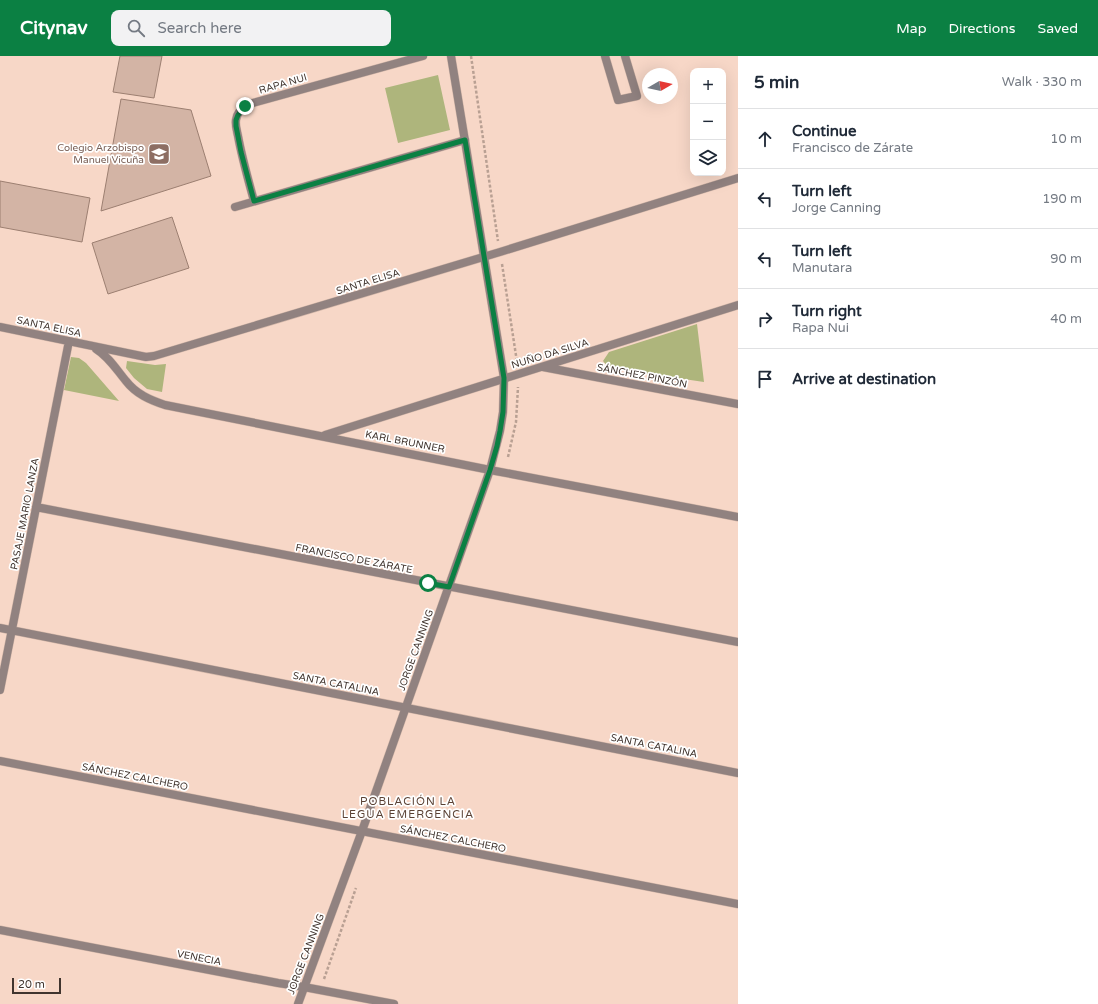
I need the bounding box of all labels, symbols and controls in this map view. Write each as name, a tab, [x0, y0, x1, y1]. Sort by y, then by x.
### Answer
search box	[111, 10, 391, 46]
text: Citynav	[20, 17, 87, 39]
icon: search	[125, 17, 147, 39]
text: Search here	[157, 19, 242, 37]
text: Map	[896, 20, 927, 37]
text: Directions	[949, 20, 1016, 37]
text: Saved	[1038, 20, 1078, 37]
north arrow	[642, 68, 678, 104]
map controls	[690, 68, 726, 176]
button: +	[690, 68, 726, 104]
street label: RAPA NUI	[258, 71, 308, 97]
text: 5 min	[754, 72, 799, 93]
text: Walk · 330 m	[1002, 74, 1082, 90]
route end	[236, 97, 254, 115]
button: −	[690, 104, 726, 140]
text: Continue	[792, 122, 856, 140]
icon: ahead	[754, 128, 776, 150]
text: 10 m	[1050, 131, 1082, 147]
button: layers	[690, 140, 726, 176]
text: Francisco de Zárate	[792, 140, 913, 156]
school or university icon: Colegio Arzobispo Manuel Vicuña	[146, 141, 172, 167]
place label: Colegio Arzobispo Manuel Vicuña	[57, 142, 144, 166]
text: Turn left	[792, 182, 852, 200]
icon: left	[754, 188, 776, 210]
text: 190 m	[1042, 191, 1082, 207]
text: Jorge Canning	[792, 200, 881, 216]
text: Turn left	[792, 242, 852, 260]
icon: left	[754, 248, 776, 270]
text: 90 m	[1050, 251, 1082, 267]
text: Manutara	[792, 260, 852, 276]
street label: SANTA ELISA	[335, 267, 401, 297]
text: Turn right	[792, 302, 862, 320]
icon: right	[754, 308, 776, 330]
text: 40 m	[1050, 311, 1082, 327]
street label: SANTA ELISA	[16, 314, 82, 340]
text: Rapa Nui	[792, 320, 849, 336]
street label: NUÑO DA SILVA	[510, 337, 590, 371]
street label: SÁNCHEZ PINZÓN	[596, 361, 688, 391]
icon: arrive	[754, 368, 776, 390]
text: Arrive at destination	[792, 370, 936, 388]
street label: KARL BRUNNER	[364, 428, 446, 456]
street label: PASAJE MARIO LANZA	[8, 457, 42, 571]
street label: FRANCISCO DE ZÁRATE	[295, 542, 413, 576]
route start	[419, 574, 437, 592]
street label: JORGE CANNING	[396, 608, 436, 692]
street label: SANTA CATALINA	[292, 670, 380, 698]
street label: SANTA CATALINA	[610, 732, 698, 760]
street label: SÁNCHEZ CALCHERO	[81, 761, 189, 793]
district label: POBLACIÓN LA LEGUA EMERGENCIA	[342, 794, 474, 821]
street label: SÁNCHEZ CALCHERO	[399, 823, 507, 855]
street label: JORGE CANNING	[285, 912, 327, 996]
street label: VENECIA	[176, 948, 222, 968]
scale bar	[12, 976, 61, 995]
text: 20 m	[18, 978, 45, 991]

